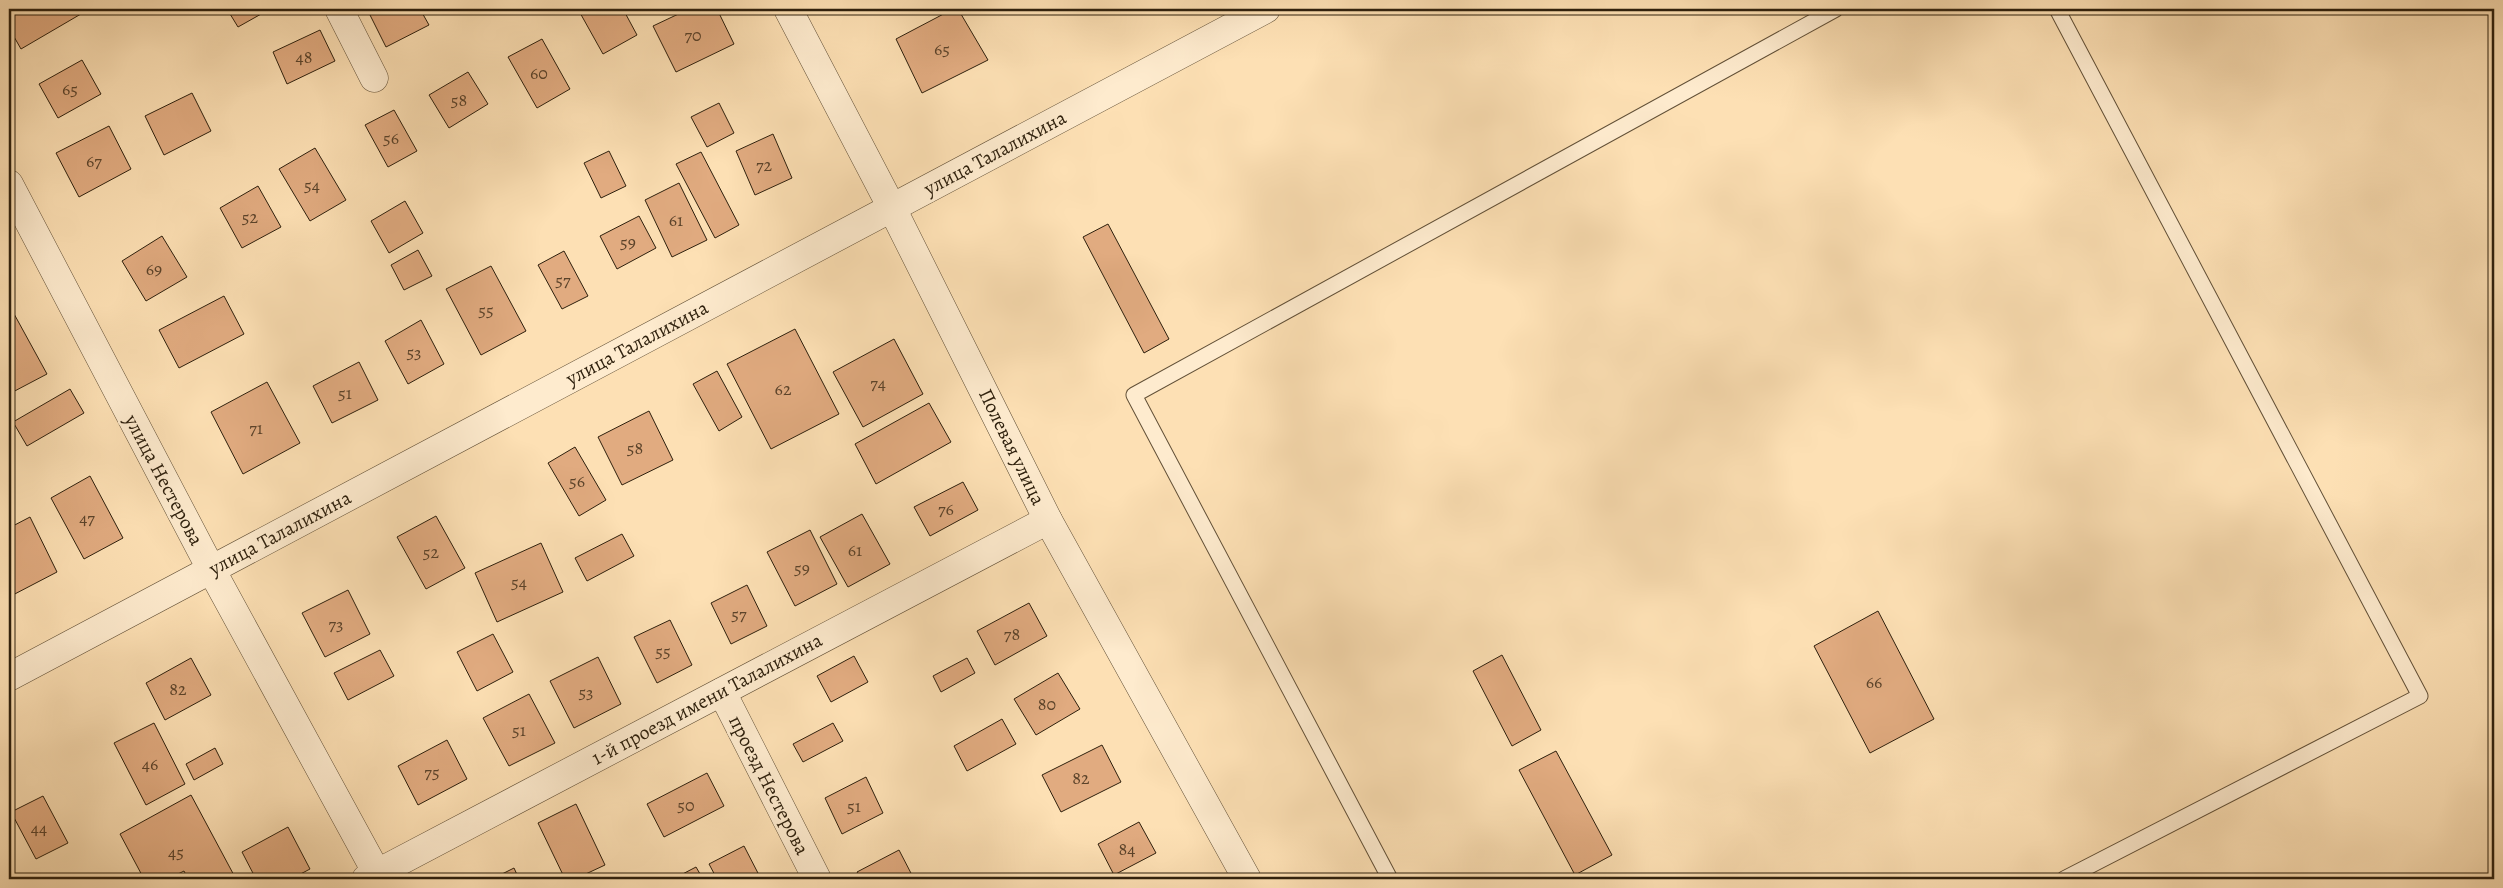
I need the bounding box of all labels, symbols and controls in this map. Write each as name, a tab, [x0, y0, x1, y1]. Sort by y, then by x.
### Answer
house number: 70	[684, 23, 702, 47]
house number: 65	[934, 37, 950, 61]
house number: 48	[296, 45, 312, 69]
house number: 60	[530, 61, 548, 85]
house number: 65	[62, 77, 78, 101]
house number: 58	[451, 88, 467, 112]
street label: улица Талалихина	[918, 104, 1072, 202]
house number: 56	[383, 126, 399, 150]
house number: 67	[86, 149, 102, 173]
house number: 72	[756, 153, 772, 177]
house number: 54	[304, 173, 320, 197]
house number: 52	[242, 205, 259, 229]
house number: 61	[669, 208, 683, 232]
house number: 59	[620, 230, 636, 254]
house number: 69	[146, 257, 162, 281]
house number: 57	[555, 268, 571, 292]
street label: улица Талалихина	[560, 294, 714, 392]
house number: 55	[478, 298, 494, 322]
house number: 53	[406, 340, 422, 364]
house number: 74	[870, 371, 886, 395]
house number: 62	[775, 377, 792, 401]
house number: 51	[338, 381, 352, 405]
street label: Полевая улица	[972, 384, 1052, 510]
street label: улица Нестерова	[118, 409, 210, 551]
house number: 71	[249, 416, 263, 440]
house number: 58	[627, 436, 643, 460]
house number: 56	[569, 469, 585, 493]
street label: улица Талалихина	[203, 484, 357, 582]
house number: 76	[938, 497, 954, 521]
house number: 47	[79, 506, 95, 530]
house number: 61	[848, 538, 862, 562]
house number: 52	[423, 540, 440, 564]
house number: 59	[794, 556, 810, 580]
house number: 54	[511, 570, 527, 594]
house number: 57	[731, 602, 747, 626]
house number: 73	[328, 612, 344, 636]
house number: 78	[1004, 622, 1020, 646]
street label: 1-й проезд имени Талалихина	[587, 626, 828, 771]
house number: 55	[655, 639, 671, 663]
house number: 66	[1866, 670, 1882, 694]
house number: 82	[169, 677, 187, 701]
house number: 53	[578, 680, 594, 704]
house number: 80	[1038, 692, 1056, 716]
street label: проезд Нестерова	[722, 711, 816, 860]
house number: 51	[512, 718, 526, 742]
house number: 46	[142, 752, 158, 776]
house number: 75	[424, 760, 440, 784]
house number: 82	[1072, 766, 1090, 790]
house number: 50	[677, 793, 695, 817]
house number: 51	[847, 794, 861, 818]
house number: 44	[31, 816, 47, 840]
house number: 84	[1119, 837, 1135, 861]
house number: 45	[168, 840, 184, 864]

